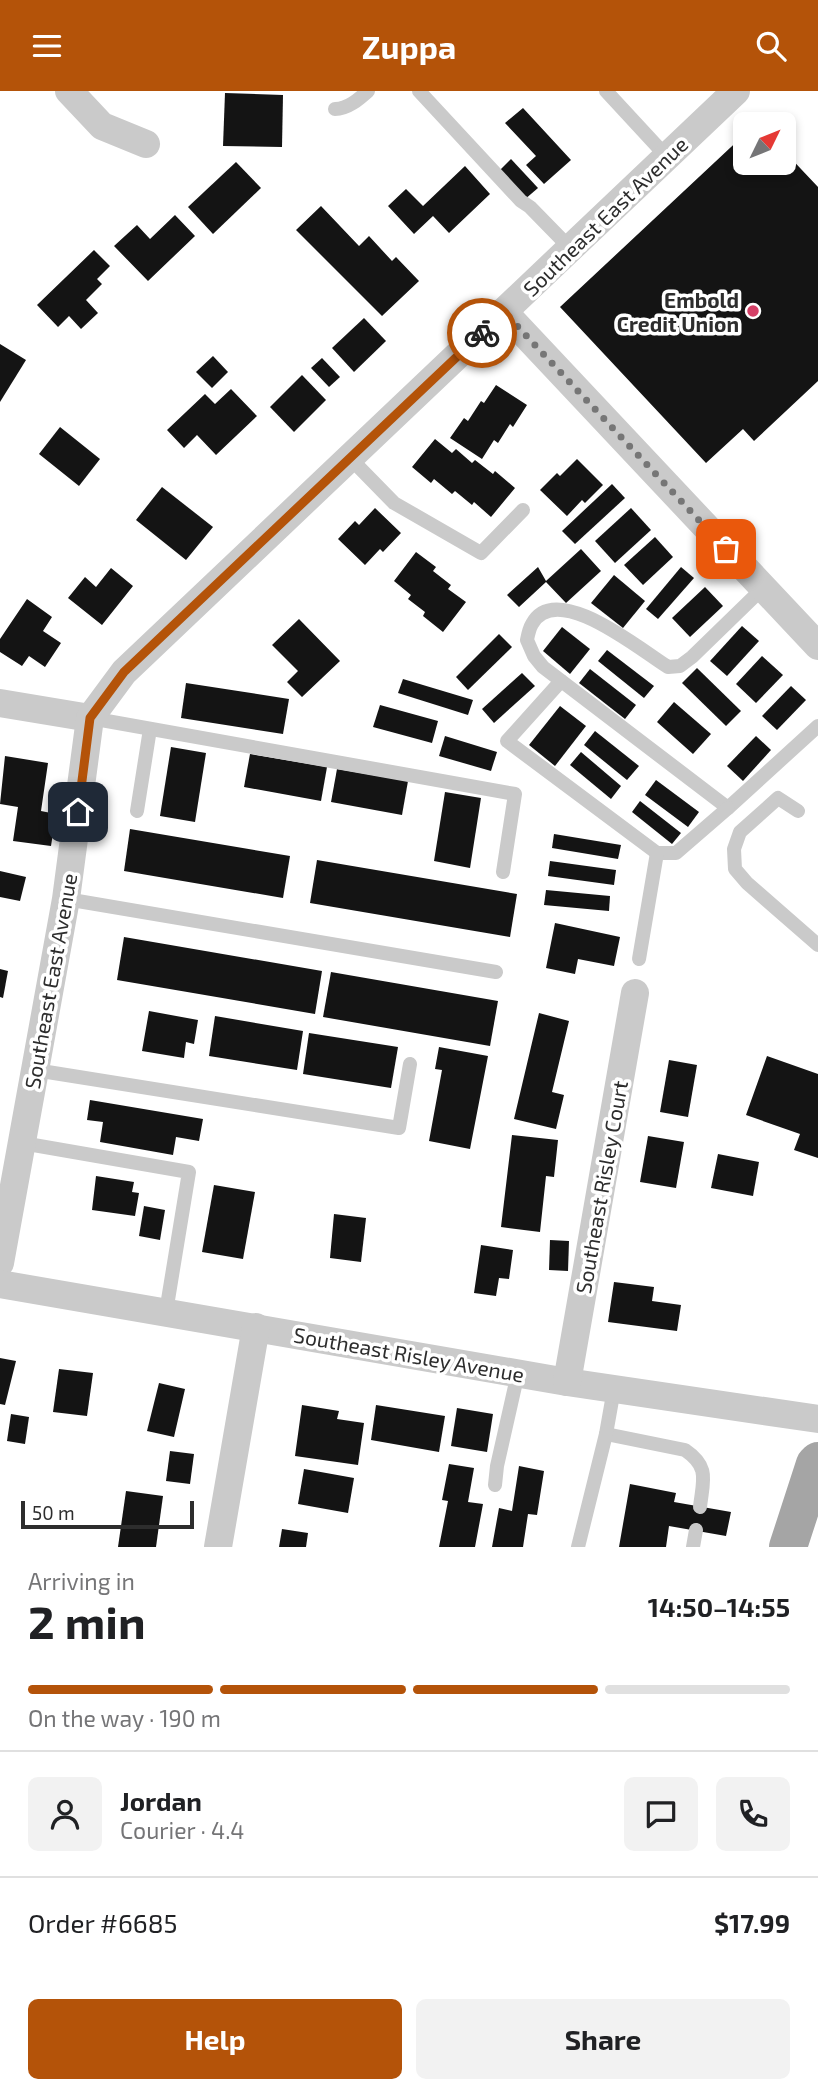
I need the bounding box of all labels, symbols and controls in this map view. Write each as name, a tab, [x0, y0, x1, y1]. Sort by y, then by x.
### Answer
icon: menu	[28, 27, 66, 65]
text: Zuppa	[362, 27, 456, 65]
icon: search	[752, 27, 790, 65]
north arrow	[733, 112, 796, 175]
map controls	[733, 112, 796, 175]
street label: Southeast East Avenue	[518, 131, 692, 301]
place label: Embold Credit Union	[617, 287, 739, 336]
courier	[447, 298, 517, 368]
marker: Embold Credit Union	[745, 303, 761, 319]
icon: bike	[463, 314, 501, 352]
pin	[696, 519, 756, 579]
icon: bag	[707, 530, 745, 568]
pin	[48, 782, 108, 842]
icon: home	[59, 793, 97, 831]
street label: Southeast East Avenue	[19, 871, 81, 1091]
street label: Southeast Risley Court	[570, 1078, 632, 1296]
street label: Southeast Risley Avenue	[292, 1321, 526, 1387]
scale bar	[21, 1498, 194, 1530]
text: 50 m	[32, 1501, 75, 1524]
text: Arriving in	[28, 1567, 135, 1595]
text: 14:50–14:55	[648, 1591, 790, 1622]
text: 2 min	[28, 1593, 146, 1648]
text: On the way · 190 m	[28, 1704, 221, 1732]
button: person	[28, 1777, 102, 1851]
button: chat	[624, 1777, 698, 1851]
button: phone	[716, 1777, 790, 1851]
text: Jordan	[120, 1785, 202, 1816]
text: Courier · 4.4	[120, 1816, 244, 1844]
text: Order #6685	[28, 1907, 177, 1938]
text: $17.99	[714, 1907, 790, 1938]
button: Help	[28, 1999, 402, 2079]
button: Share	[416, 1999, 790, 2079]

